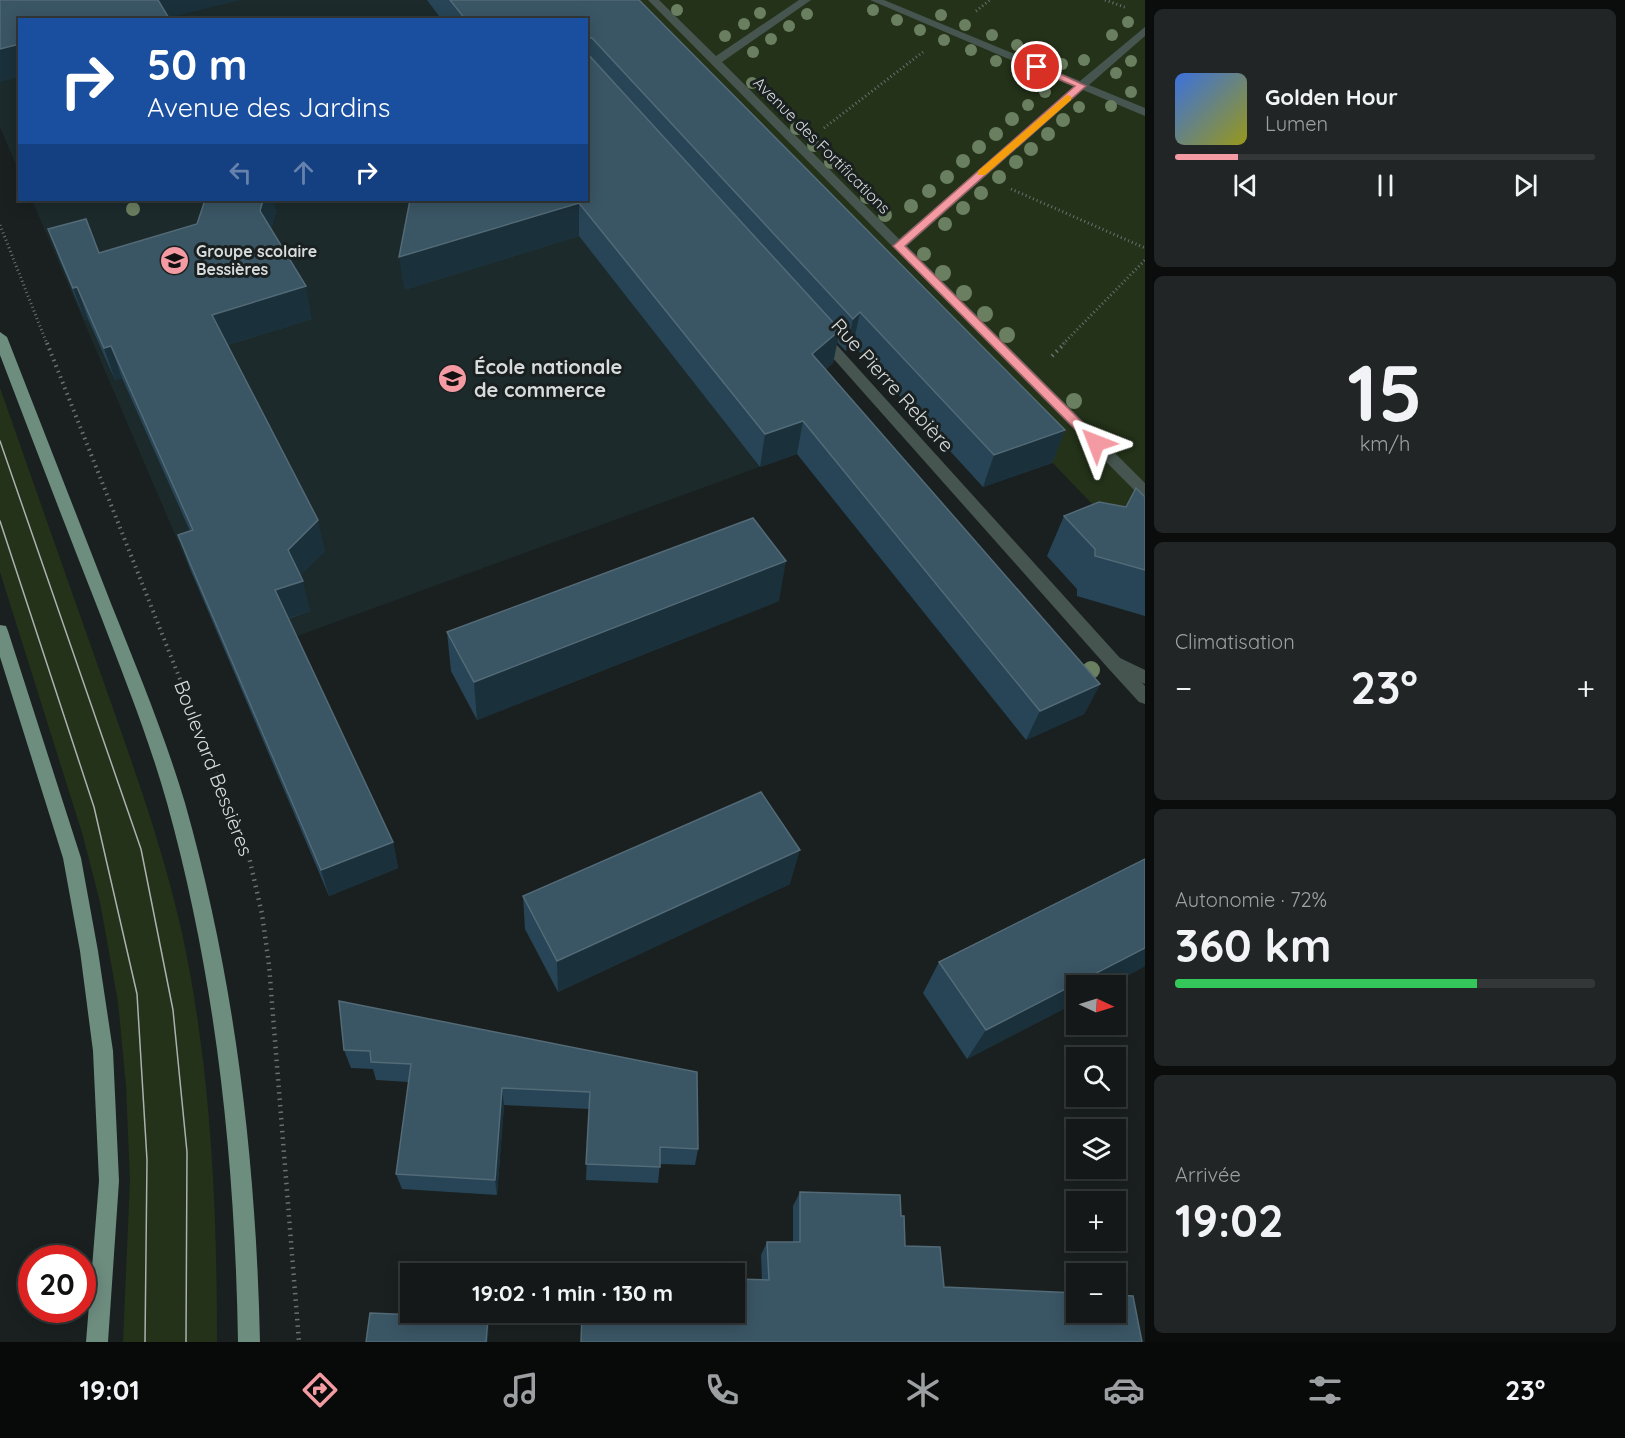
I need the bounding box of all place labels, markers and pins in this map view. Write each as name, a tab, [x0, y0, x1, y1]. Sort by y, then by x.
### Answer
pin	[1011, 41, 1062, 92]
place label: Groupe scolaire Bessières	[196, 241, 317, 279]
school or university icon: Groupe scolaire Bessières	[159, 244, 191, 276]
place label: École nationale de commerce	[474, 354, 622, 402]
school or university icon: École nationale de commerce	[437, 362, 469, 394]

